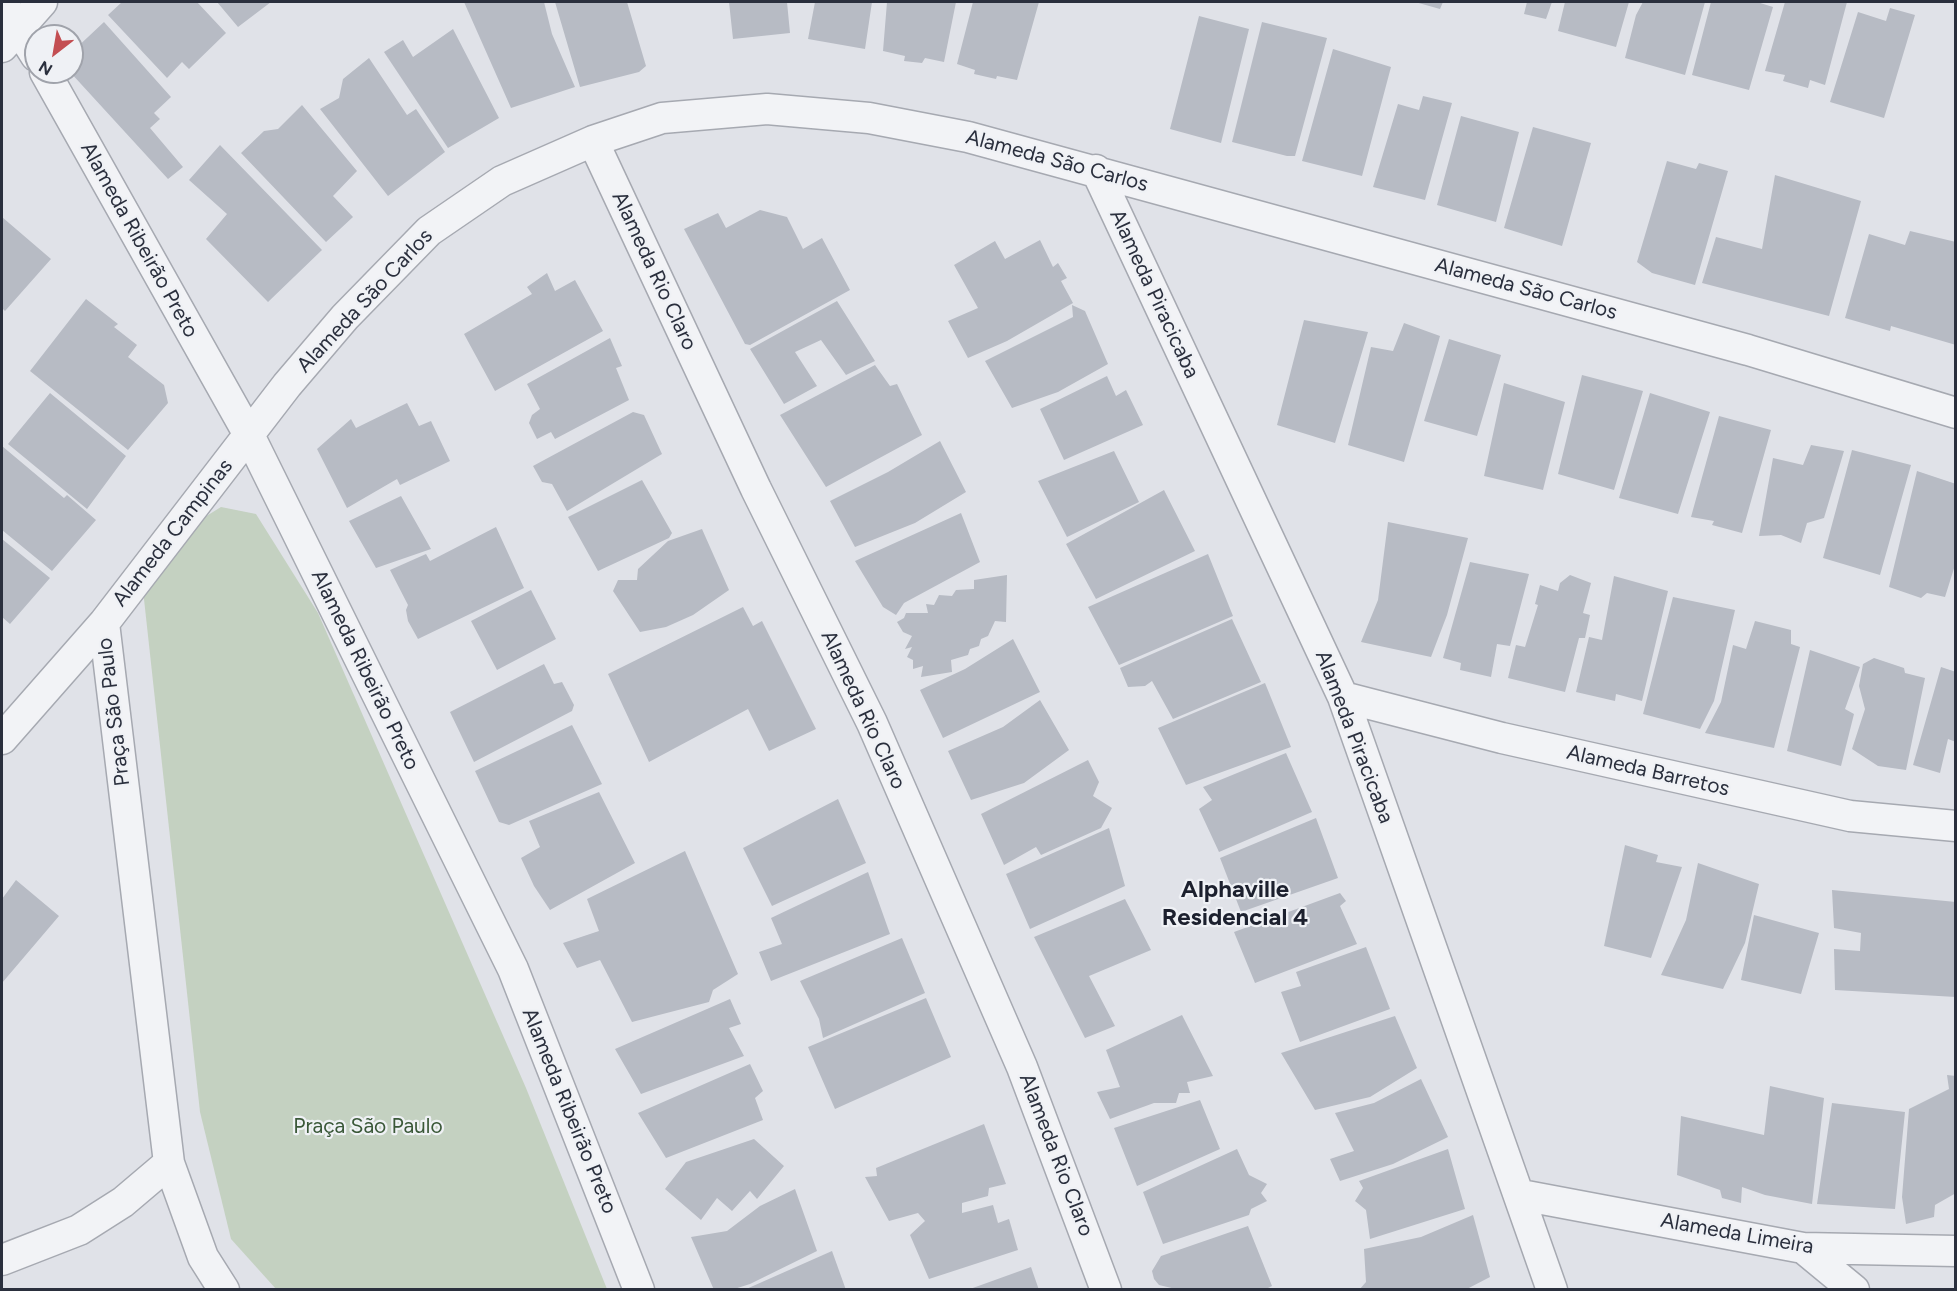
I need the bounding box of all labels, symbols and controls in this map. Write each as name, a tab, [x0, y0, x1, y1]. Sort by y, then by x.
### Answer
north arrow	[24, 24, 84, 84]
text: N	[35, 57, 56, 79]
street label: Alameda São Carlos	[963, 125, 1151, 197]
street label: Alameda Ribeirão Preto	[75, 138, 203, 342]
street label: Alameda Rio Claro	[606, 188, 702, 354]
street label: Alameda Piracicaba	[1104, 206, 1204, 382]
street label: Alameda São Carlos	[292, 224, 438, 378]
street label: Alameda São Carlos	[1432, 253, 1620, 325]
street label: Alameda Campinas	[108, 454, 238, 612]
street label: Alameda Ribeirão Preto	[306, 566, 424, 774]
street label: Alameda Rio Claro	[815, 627, 911, 793]
street label: Praça São Paulo	[92, 636, 136, 788]
street label: Alameda Piracicaba	[1309, 647, 1399, 827]
street label: Alameda Barretos	[1564, 740, 1732, 802]
district label: Alphaville Residencial 4	[1162, 876, 1308, 932]
street label: Alameda Ribeirão Preto	[516, 1004, 622, 1218]
street label: Alameda Rio Claro	[1013, 1070, 1099, 1240]
park label: Praça São Paulo	[293, 1114, 443, 1140]
street label: Alameda Limeira	[1659, 1208, 1815, 1260]

